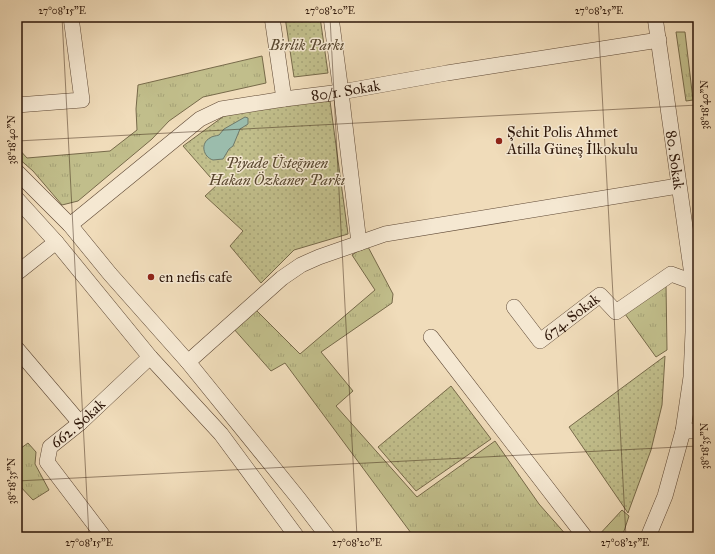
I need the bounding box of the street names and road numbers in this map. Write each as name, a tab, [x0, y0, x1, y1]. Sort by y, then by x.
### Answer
street label: 80/1. Sokak	[310, 76, 382, 105]
street label: 80. Sokak	[662, 129, 688, 191]
street label: 674. Sokak	[539, 290, 603, 345]
street label: 662. Sokak	[47, 395, 109, 452]

